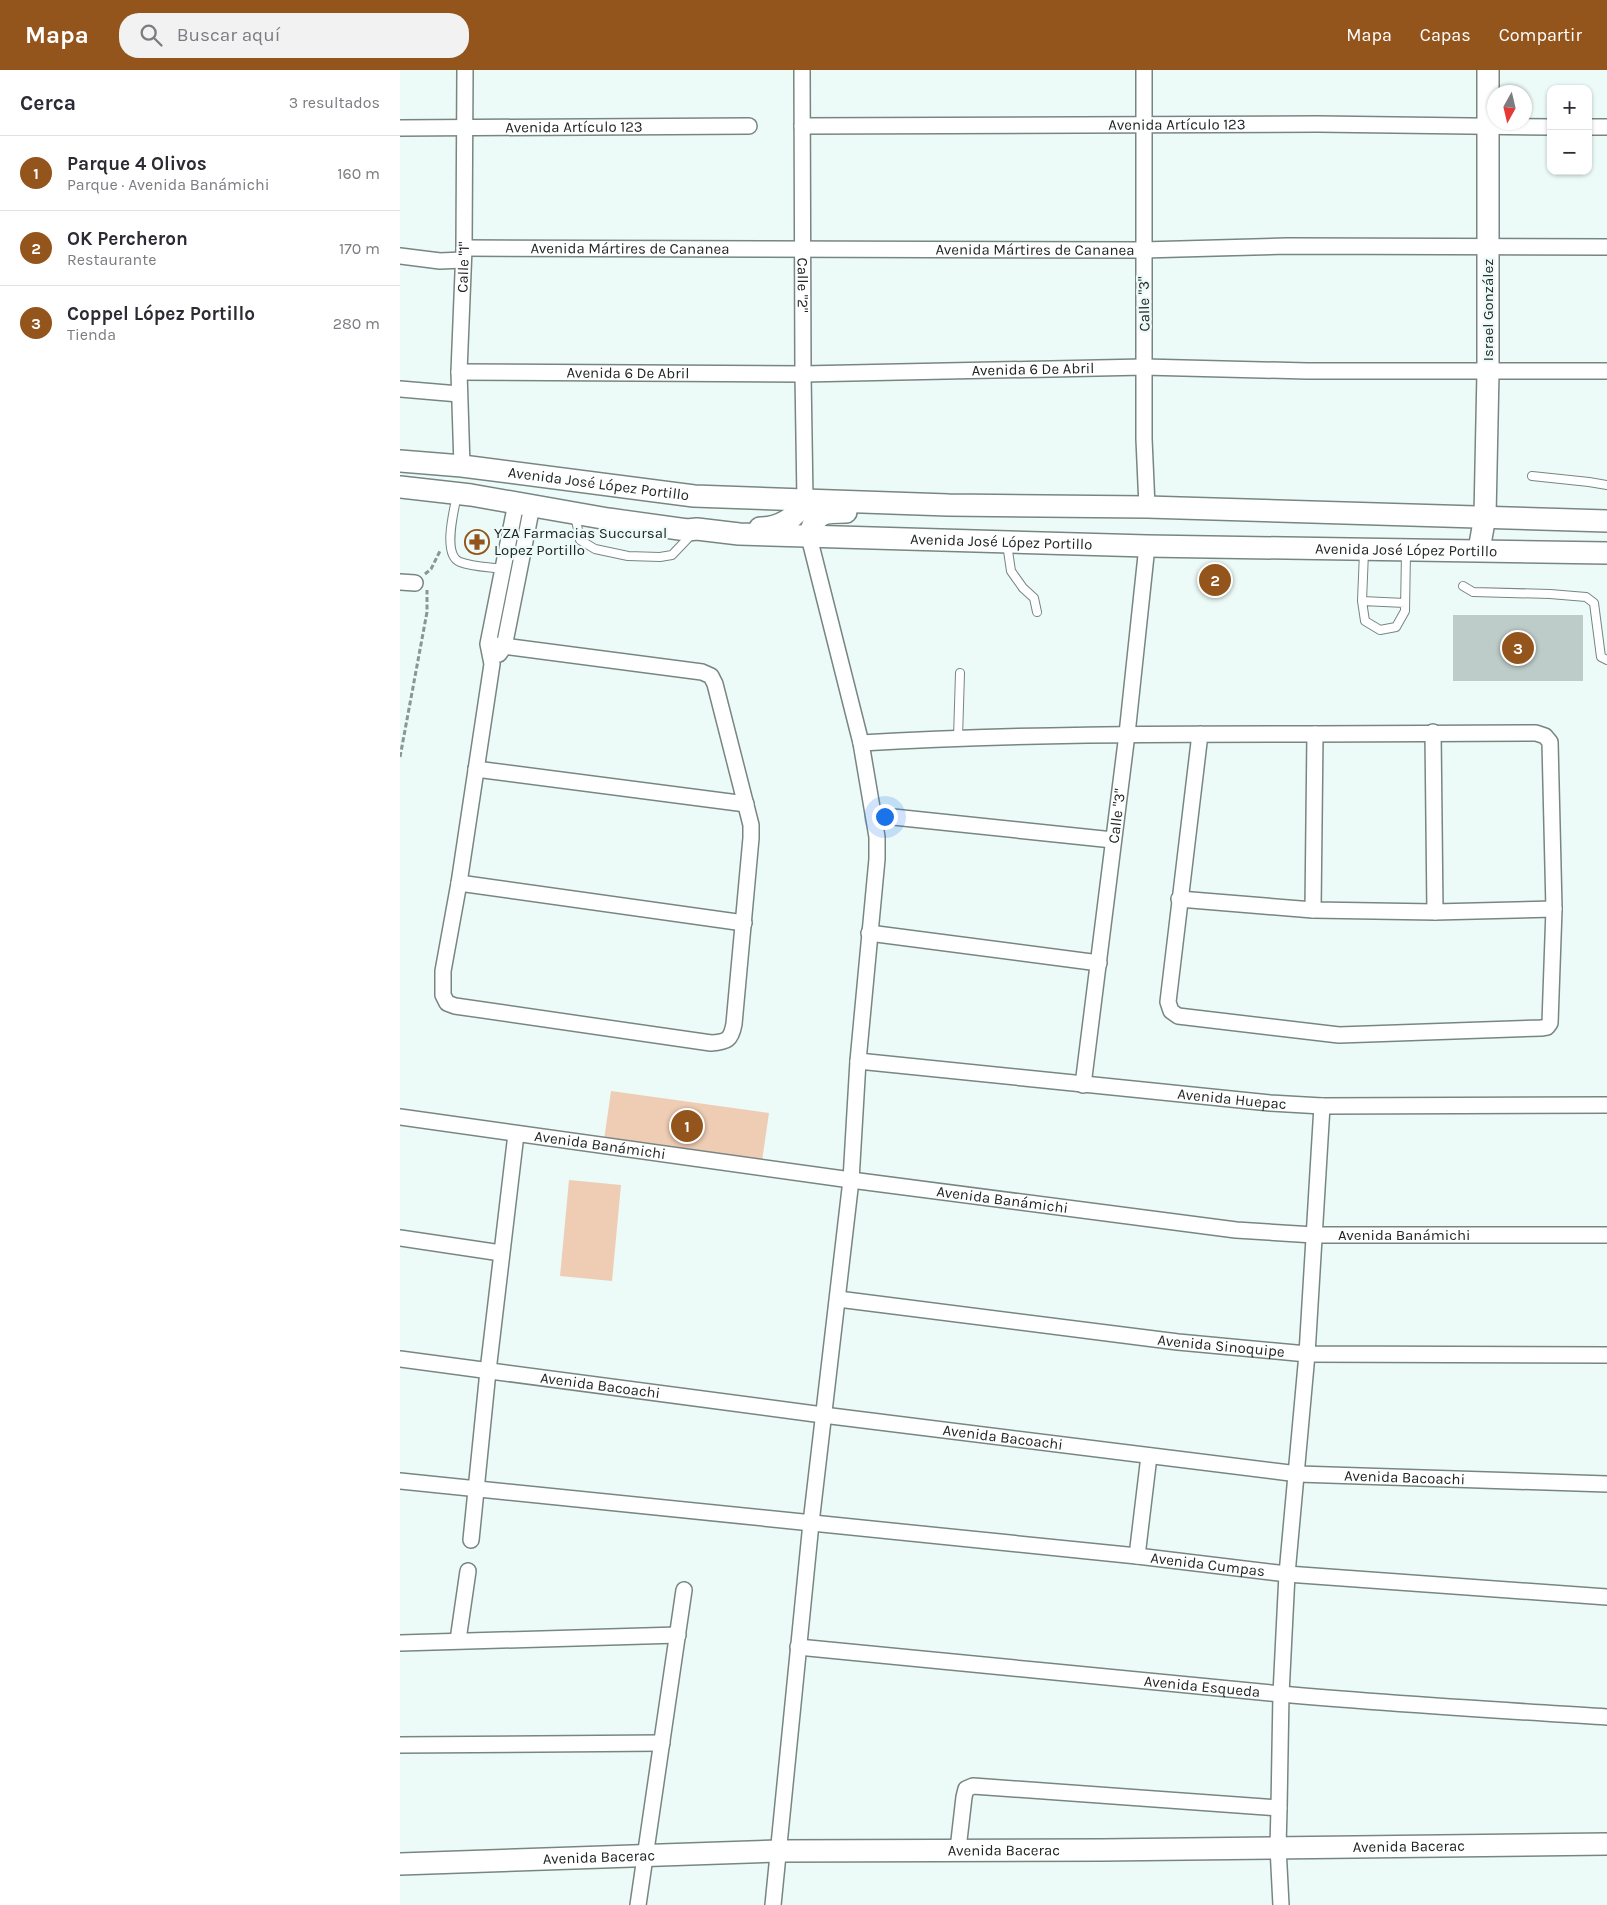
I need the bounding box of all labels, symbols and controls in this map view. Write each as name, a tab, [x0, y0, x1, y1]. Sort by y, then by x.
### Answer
search box	[119, 13, 469, 58]
text: Mapa	[25, 21, 89, 49]
icon: search	[137, 21, 165, 49]
text: Buscar aquí	[177, 24, 280, 46]
text: Mapa	[1346, 24, 1392, 46]
text: Capas	[1420, 24, 1471, 46]
text: Compartir	[1499, 24, 1582, 46]
north arrow	[1487, 85, 1532, 130]
map controls	[1547, 85, 1592, 175]
button: +	[1547, 85, 1592, 130]
text: Cerca	[20, 91, 76, 115]
text: 3 resultados	[289, 93, 380, 112]
street label: Avenida Artículo 123	[1108, 115, 1246, 134]
street label: Avenida Artículo 123	[505, 118, 643, 136]
button: −	[1547, 130, 1592, 175]
text: Parque 4 Olivos	[67, 153, 207, 175]
text: 1	[33, 164, 39, 183]
text: 160 m	[337, 164, 380, 183]
text: Parque · Avenida Banámichi	[67, 175, 269, 194]
text: OK Percheron	[67, 228, 188, 250]
text: 2	[31, 239, 41, 258]
text: 170 m	[339, 239, 380, 258]
street label: Avenida Mártires de Cananea	[531, 239, 729, 258]
street label: Avenida Mártires de Cananea	[936, 240, 1134, 259]
street label: Calle "1"	[453, 241, 473, 293]
text: Restaurante	[67, 250, 156, 269]
street label: Calle "2"	[794, 257, 812, 313]
street label: Israel González	[1479, 259, 1497, 361]
street label: Calle "3"	[1135, 276, 1153, 332]
text: Coppel López Portillo	[67, 303, 255, 325]
text: 3	[31, 314, 41, 333]
text: 280 m	[333, 314, 380, 333]
text: Tienda	[67, 325, 116, 344]
street label: Avenida 6 De Abril	[971, 359, 1095, 380]
street label: Avenida 6 De Abril	[567, 364, 689, 382]
street label: Avenida José López Portillo	[507, 463, 690, 504]
place label: YZA Farmacias Succursal Lopez Portillo	[494, 524, 667, 559]
pharmacy icon: YZA Farmacias Succursal Lopez Portillo	[464, 529, 490, 555]
street label: Avenida José López Portillo	[910, 530, 1093, 553]
street label: Avenida José López Portillo	[1315, 540, 1497, 560]
pin: 2	[1199, 561, 1231, 599]
pin: 3	[1502, 629, 1534, 667]
street label: Calle "3"	[1104, 787, 1129, 845]
your location	[872, 804, 898, 830]
street label: Avenida Huepac	[1177, 1085, 1287, 1113]
pin: 1	[671, 1107, 703, 1145]
street label: Avenida Banámichi	[533, 1127, 667, 1163]
street label: Avenida Banámichi	[935, 1182, 1069, 1217]
street label: Avenida Banámichi	[1338, 1226, 1471, 1244]
street label: Avenida Sinoquipe	[1157, 1331, 1285, 1361]
street label: Avenida Bacoachi	[539, 1369, 661, 1402]
street label: Avenida Bacoachi	[942, 1421, 1064, 1454]
street label: Avenida Bacoachi	[1344, 1466, 1465, 1488]
street label: Avenida Cumpas	[1149, 1549, 1266, 1580]
street label: Avenida Esqueda	[1143, 1672, 1261, 1701]
street label: Avenida Bacerac	[1352, 1837, 1465, 1856]
street label: Avenida Bacerac	[948, 1841, 1060, 1859]
street label: Avenida Bacerac	[542, 1846, 655, 1868]

